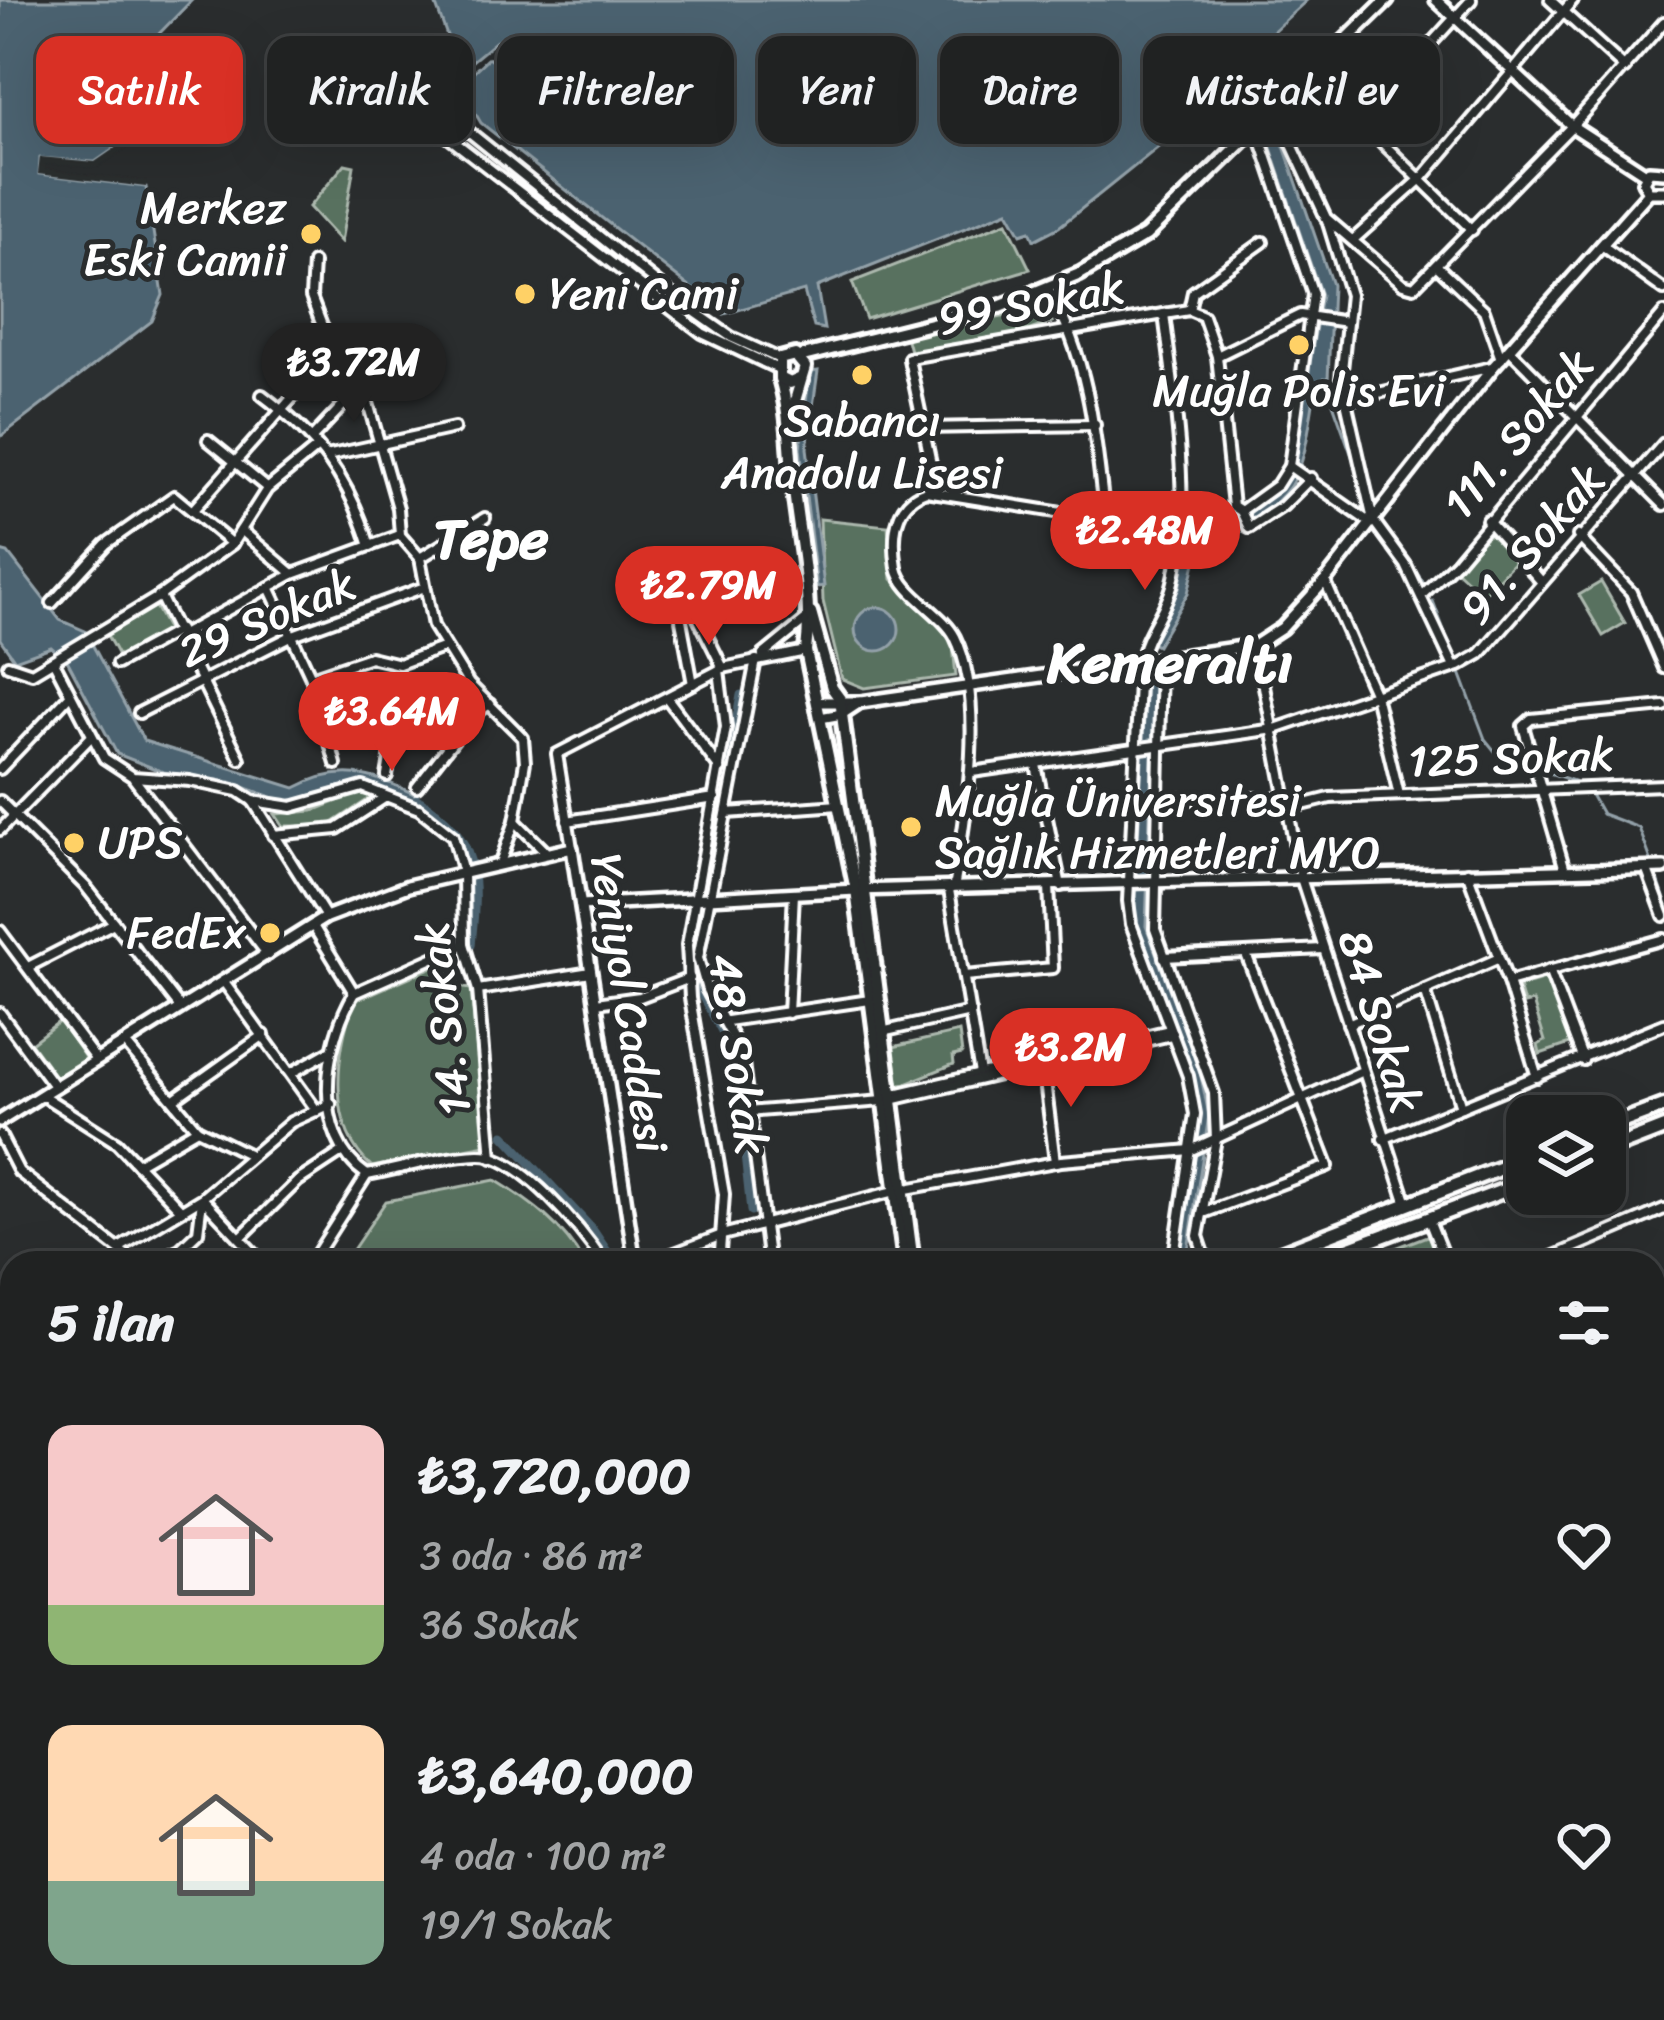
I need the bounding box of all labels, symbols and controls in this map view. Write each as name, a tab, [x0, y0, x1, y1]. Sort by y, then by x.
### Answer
chip: Satılık	[36, 36, 243, 144]
chip: Kiralık	[267, 36, 473, 144]
chip: Filtreler	[497, 36, 734, 144]
chip: Yeni	[758, 36, 916, 144]
chip: Daire	[940, 36, 1119, 144]
chip: Müstakil ev	[1143, 36, 1440, 144]
place label: Merkez Eski Camii	[83, 168, 289, 300]
marker: Merkez Eski Camii	[298, 221, 324, 247]
street label: 99 Sokak	[931, 247, 1131, 359]
place label: Yeni Cami	[549, 254, 740, 334]
marker: Yeni Cami	[512, 281, 538, 307]
pin: ₺3.72M	[256, 323, 452, 425]
text: ₺3.72M	[288, 327, 420, 396]
street label: 111. Sokak	[1422, 330, 1614, 538]
marker: Muğla Polis Evi	[1286, 332, 1312, 358]
place label: Muğla Polis Evi	[1152, 351, 1447, 431]
marker: Sabancı Anadolu Lisesi	[849, 362, 875, 388]
place label: Sabancı Anadolu Lisesi	[720, 381, 1004, 513]
street label: 91. Sokak	[1438, 445, 1626, 643]
district label: Tepe	[433, 488, 549, 589]
pin: ₺2.48M	[1047, 491, 1243, 593]
text: ₺2.48M	[1077, 495, 1213, 564]
street label: 29 Sokak	[165, 545, 369, 691]
pin: ₺2.79M	[611, 546, 807, 648]
text: ₺2.79M	[642, 550, 776, 619]
district label: Kemeraltı	[1046, 612, 1293, 713]
pin: ₺3.64M	[294, 672, 490, 774]
text: ₺3.64M	[325, 676, 459, 745]
street label: 125 Sokak	[1407, 714, 1615, 802]
place label: Muğla Üniversitesi Sağlık Hizmetleri MYO	[935, 761, 1380, 893]
place label: UPS	[98, 803, 183, 883]
marker: Muğla Üniversitesi Sağlık Hizmetleri MYO	[898, 814, 924, 840]
marker: UPS	[61, 830, 87, 856]
street label: Yeniyol Caddesi	[566, 848, 692, 1160]
place label: FedEx	[127, 893, 247, 973]
street label: 14. Sokak	[392, 918, 496, 1120]
street label: 84 Sokak	[1314, 919, 1446, 1123]
marker: FedEx	[257, 920, 283, 946]
street label: 48. Sokak	[684, 948, 792, 1160]
pin: ₺3.2M	[987, 1008, 1155, 1110]
text: ₺3.2M	[1016, 1012, 1126, 1081]
map controls	[1506, 1095, 1626, 1215]
button: layers	[1506, 1095, 1626, 1215]
text: 5 ilan	[48, 1278, 174, 1368]
icon: filters	[1551, 1290, 1617, 1356]
text: ₺3,720,000	[420, 1431, 691, 1521]
icon: home	[144, 1473, 288, 1617]
icon: heart	[1551, 1512, 1617, 1578]
text: 3 oda · 86 m²	[420, 1521, 643, 1590]
text: 36 Sokak	[420, 1590, 579, 1659]
text: ₺3,640,000	[420, 1731, 693, 1821]
icon: home	[144, 1773, 288, 1917]
icon: heart	[1551, 1812, 1617, 1878]
text: 4 oda · 100 m²	[420, 1821, 667, 1890]
text: 19/1 Sokak	[420, 1890, 612, 1959]

